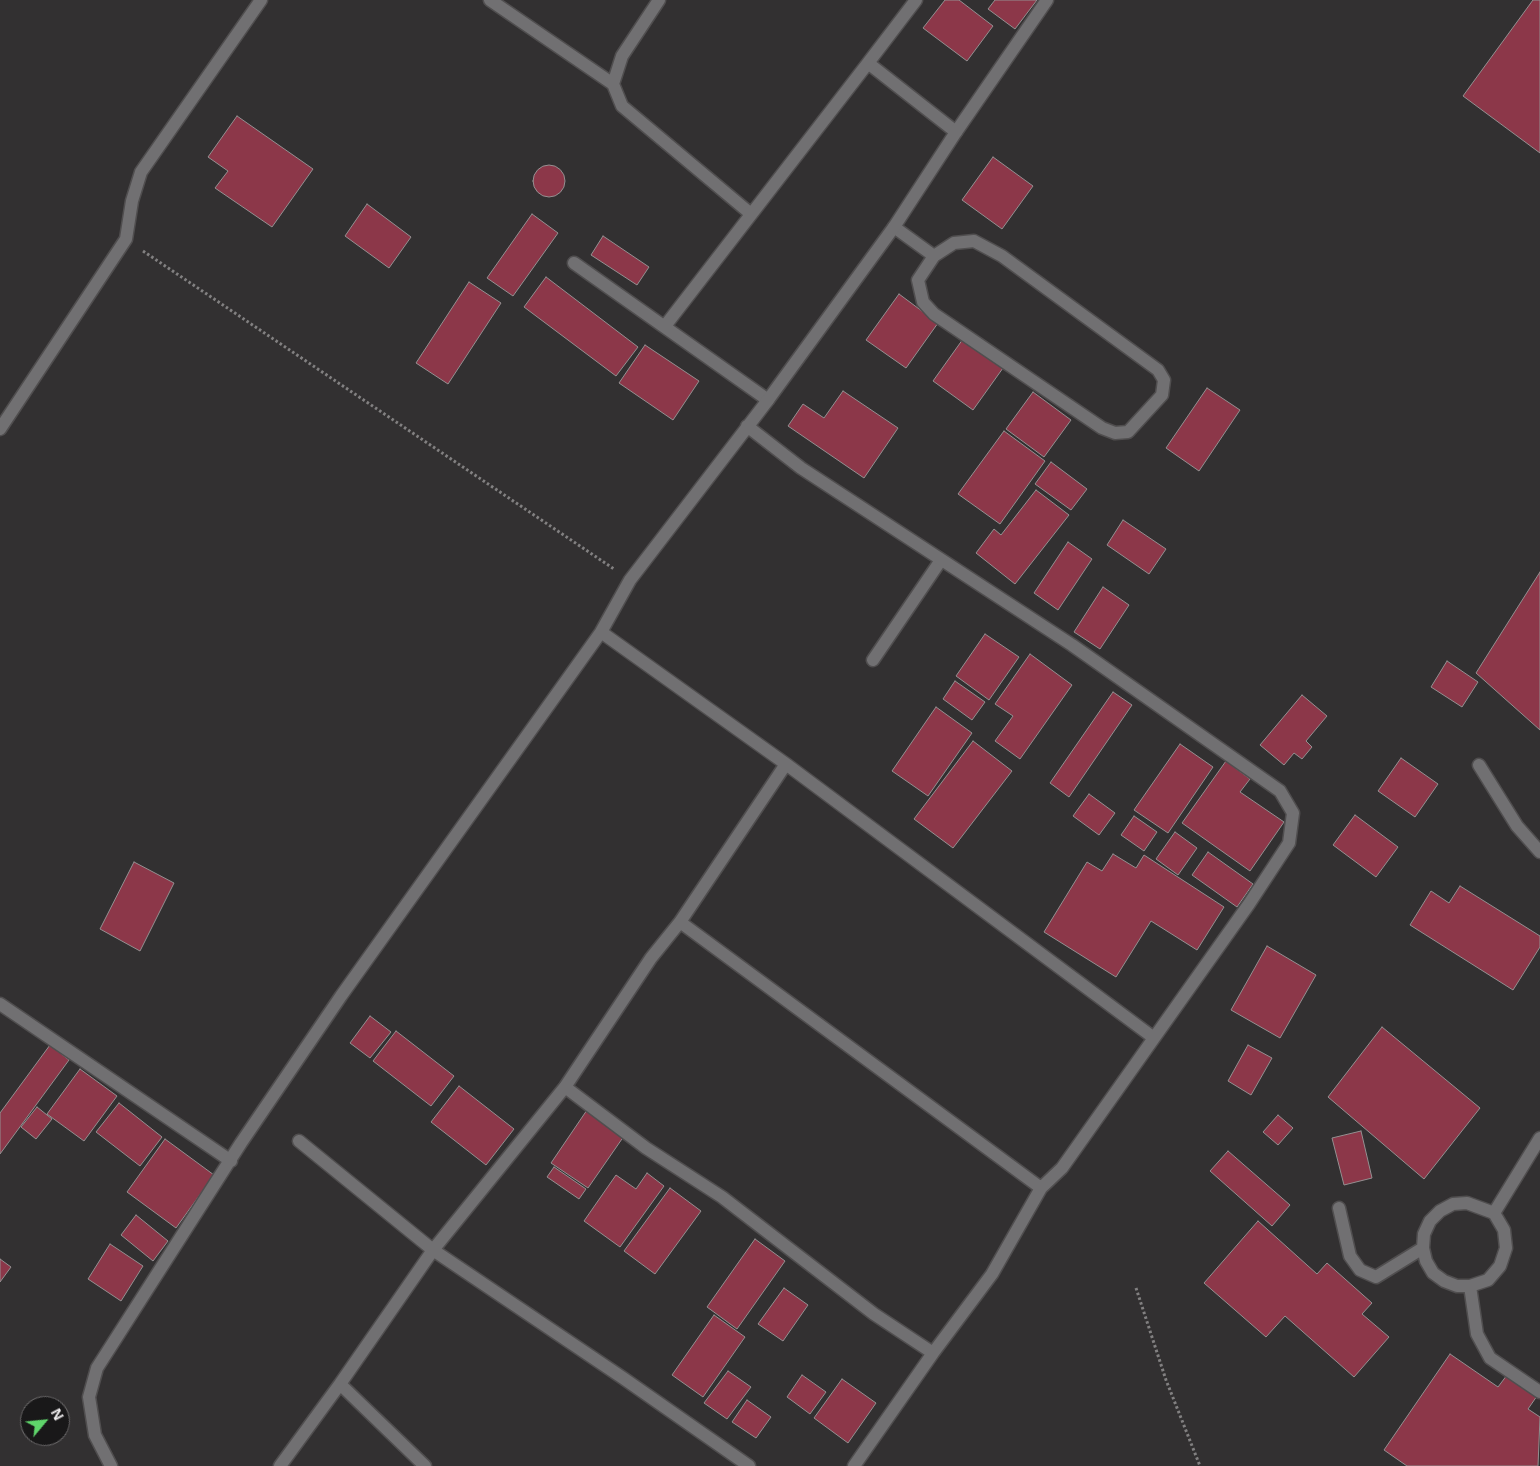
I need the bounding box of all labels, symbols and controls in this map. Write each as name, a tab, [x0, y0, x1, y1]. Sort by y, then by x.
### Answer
north arrow	[20, 1396, 70, 1446]
text: N	[47, 1405, 69, 1424]

